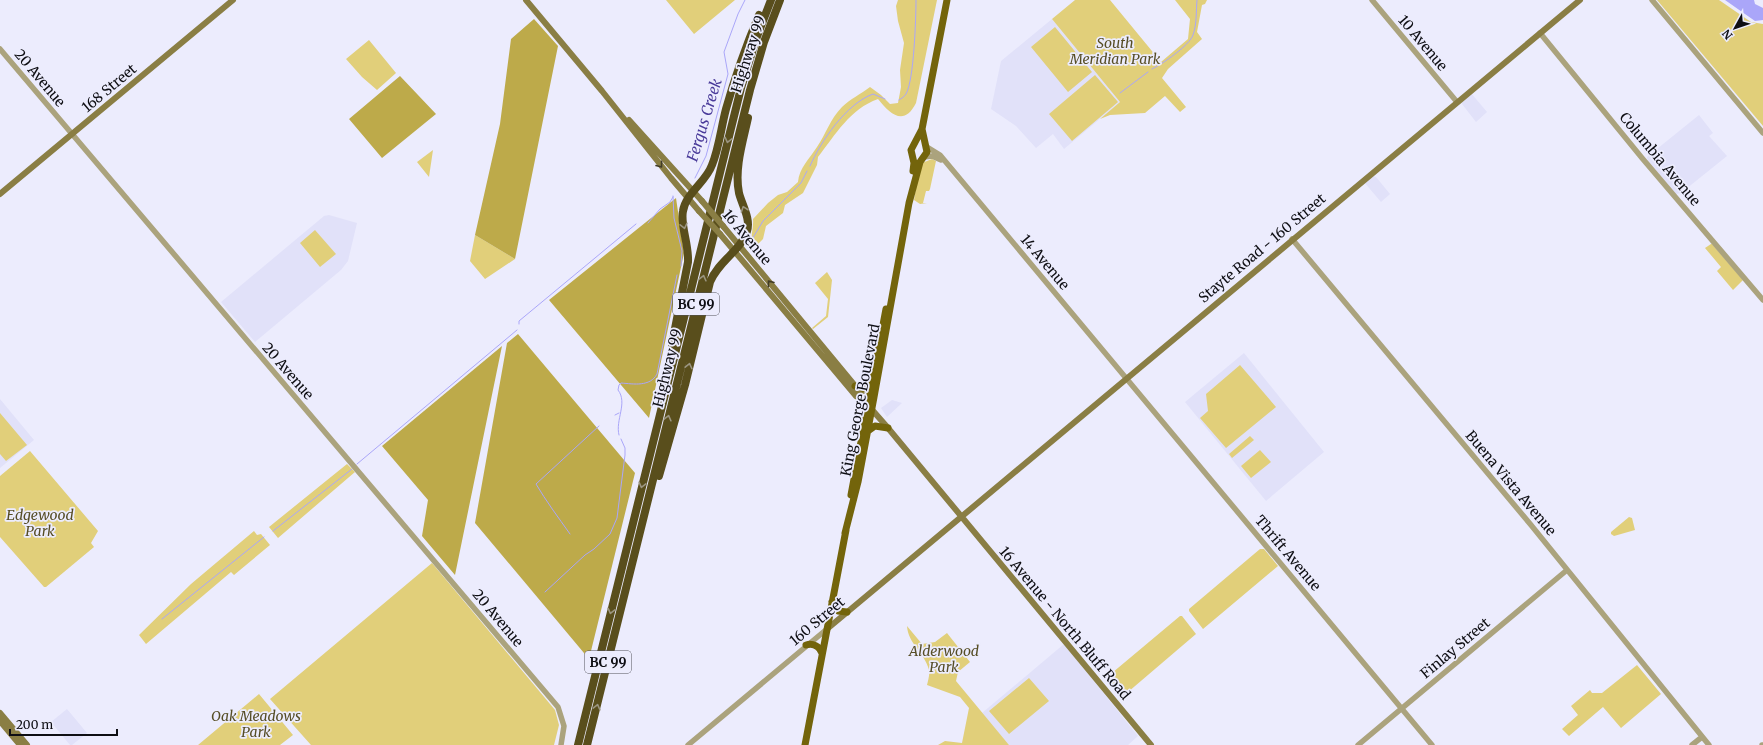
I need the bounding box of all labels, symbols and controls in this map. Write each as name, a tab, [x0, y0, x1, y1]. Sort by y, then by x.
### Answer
north arrow	[1715, 8, 1755, 48]
street label: 10 Avenue	[1395, 11, 1451, 75]
street label: Highway 99	[727, 13, 769, 95]
text: N	[1719, 26, 1735, 42]
park label: South Meridian Park	[1069, 34, 1161, 68]
street label: 20 Avenue	[11, 46, 69, 110]
street label: 168 Street	[78, 60, 140, 116]
water label: Fergus Creek	[682, 75, 726, 165]
street label: Columbia Avenue	[1616, 109, 1704, 209]
one-way arrow	[724, 136, 733, 143]
one-way arrow	[656, 161, 663, 168]
street label: Stayte Road - 160 Street	[1195, 189, 1330, 306]
one-way arrow	[740, 205, 749, 212]
street label: 16 Avenue	[719, 206, 775, 268]
one-way arrow	[680, 223, 688, 229]
street label: 14 Avenue	[1017, 231, 1073, 293]
one-way arrow	[698, 275, 706, 281]
one-way arrow	[768, 281, 775, 288]
road number: BC 99	[673, 293, 719, 315]
street label: King George Boulevard	[836, 322, 884, 478]
street label: Highway 99	[649, 327, 685, 409]
street label: 20 Avenue	[258, 339, 318, 403]
one-way arrow	[685, 363, 693, 369]
one-way arrow	[664, 415, 672, 421]
street label: Buena Vista Avenue	[1462, 427, 1560, 539]
one-way arrow	[639, 482, 647, 488]
park label: Edgewood Park	[6, 506, 74, 540]
street label: Thrift Avenue	[1251, 512, 1325, 594]
street label: 16 Avenue - North Bluff Road	[996, 543, 1135, 704]
street label: 20 Avenue	[469, 586, 527, 650]
street label: 160 Street	[786, 592, 849, 649]
one-way arrow	[608, 608, 616, 614]
street label: Finlay Street	[1417, 613, 1494, 682]
park label: Alderwood Park	[908, 642, 979, 676]
road number: BC 99	[585, 651, 631, 673]
one-way arrow	[592, 704, 600, 710]
park label: Oak Meadows Park	[211, 707, 301, 741]
scale bar	[10, 711, 117, 737]
text: 200 m	[16, 717, 53, 732]

